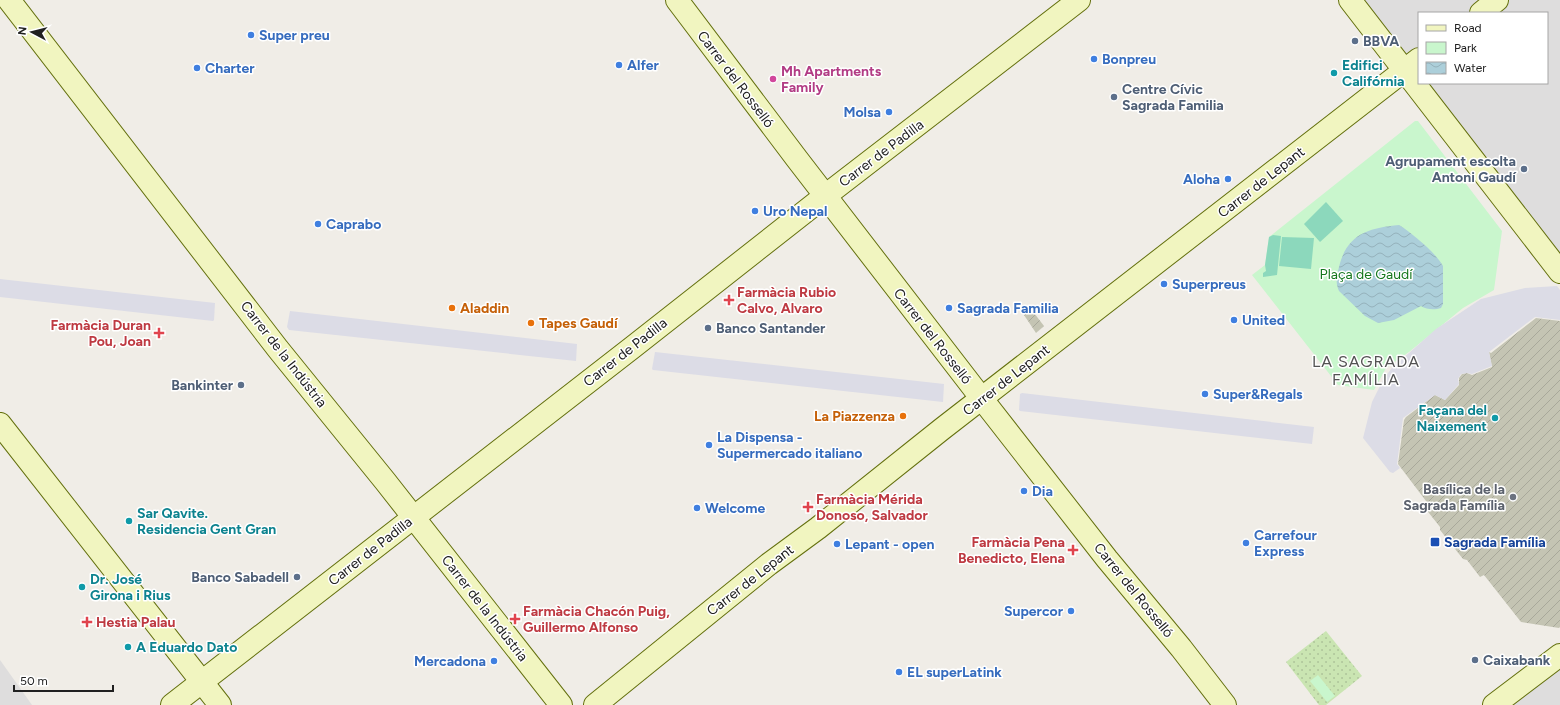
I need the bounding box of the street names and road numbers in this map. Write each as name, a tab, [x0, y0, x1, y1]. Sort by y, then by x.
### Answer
street label: Carrer del Rosselló	[694, 28, 778, 131]
street label: Carrer de Padilla	[836, 116, 927, 191]
street label: Carrer de Lepant	[1215, 143, 1308, 222]
street label: Carrer del Rosselló	[890, 285, 975, 388]
street label: Carrer de la Indústria	[237, 298, 330, 411]
street label: Carrer de Padilla	[580, 314, 671, 390]
street label: Carrer de Lepant	[960, 341, 1053, 420]
street label: Carrer de Padilla	[325, 513, 416, 589]
street label: Carrer del Rosselló	[1090, 540, 1177, 641]
street label: Carrer de Lepant	[704, 541, 797, 620]
street label: Carrer de la Indústria	[438, 552, 531, 665]

